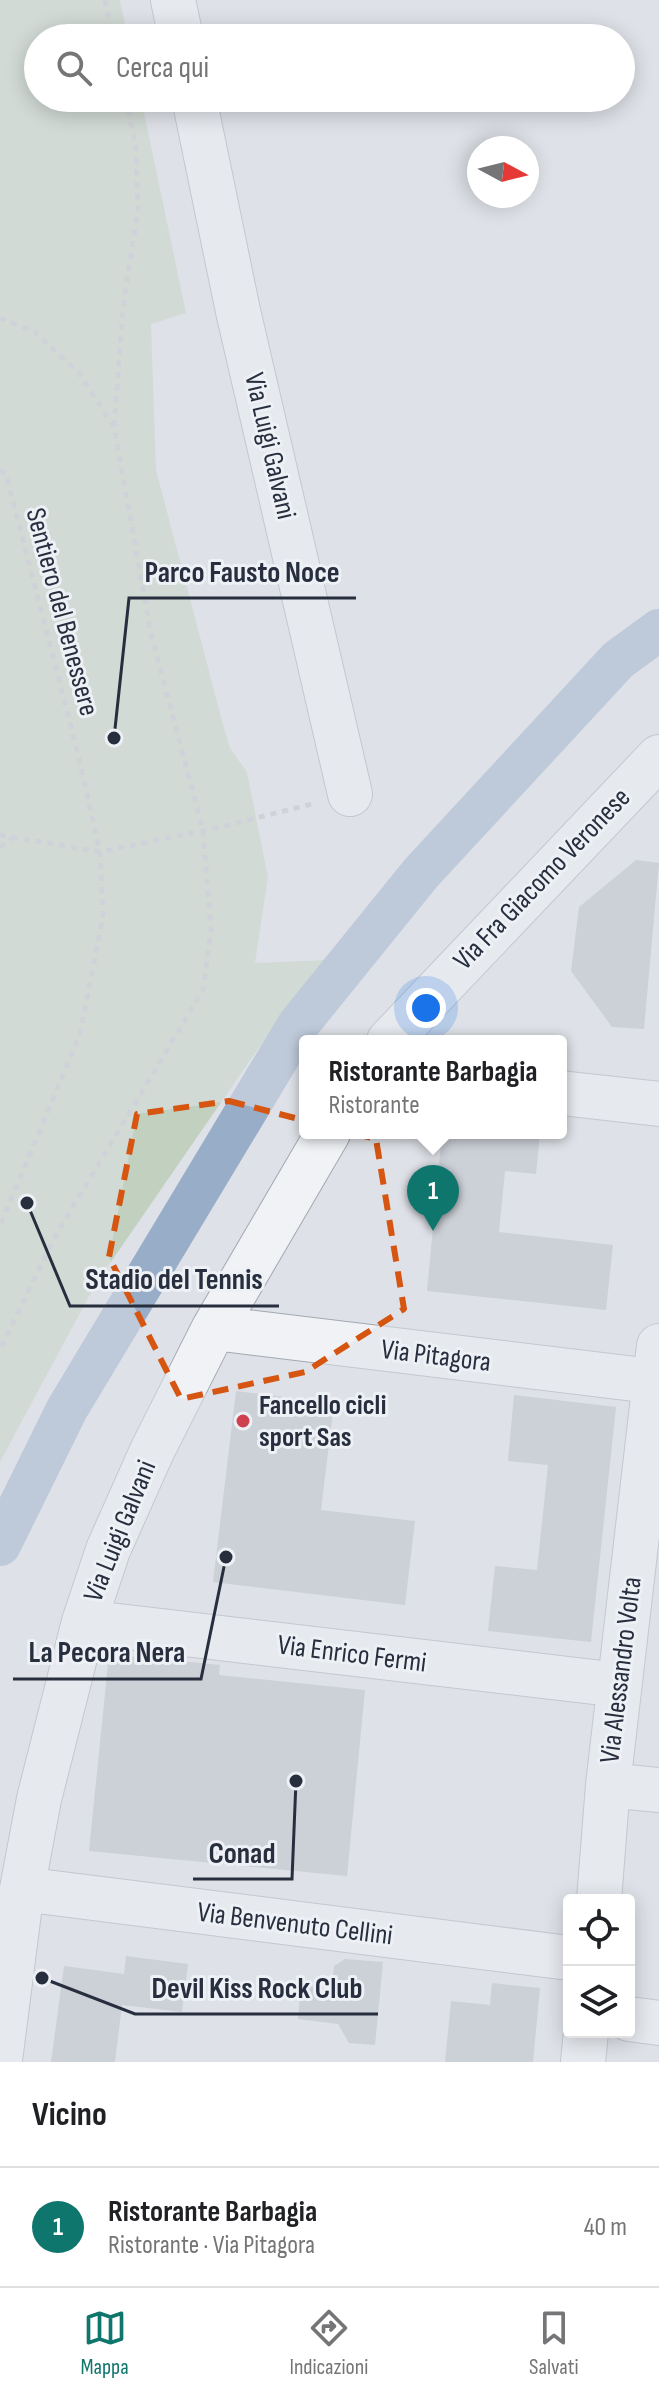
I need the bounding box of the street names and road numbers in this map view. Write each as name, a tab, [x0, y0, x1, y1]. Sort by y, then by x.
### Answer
street label: Via Luigi Galvani	[237, 370, 303, 522]
street label: Sentiero del Benessere	[18, 505, 106, 719]
street label: Via Fra Giacomo Veronese	[447, 781, 637, 977]
street label: Via Pitagora	[379, 1333, 493, 1379]
street label: Via Luigi Galvani	[77, 1456, 163, 1606]
street label: Via Alessandro Volta	[593, 1575, 649, 1765]
street label: Via Enrico Fermi	[276, 1629, 428, 1679]
street label: Via Benvenuto Cellini	[195, 1896, 395, 1952]

